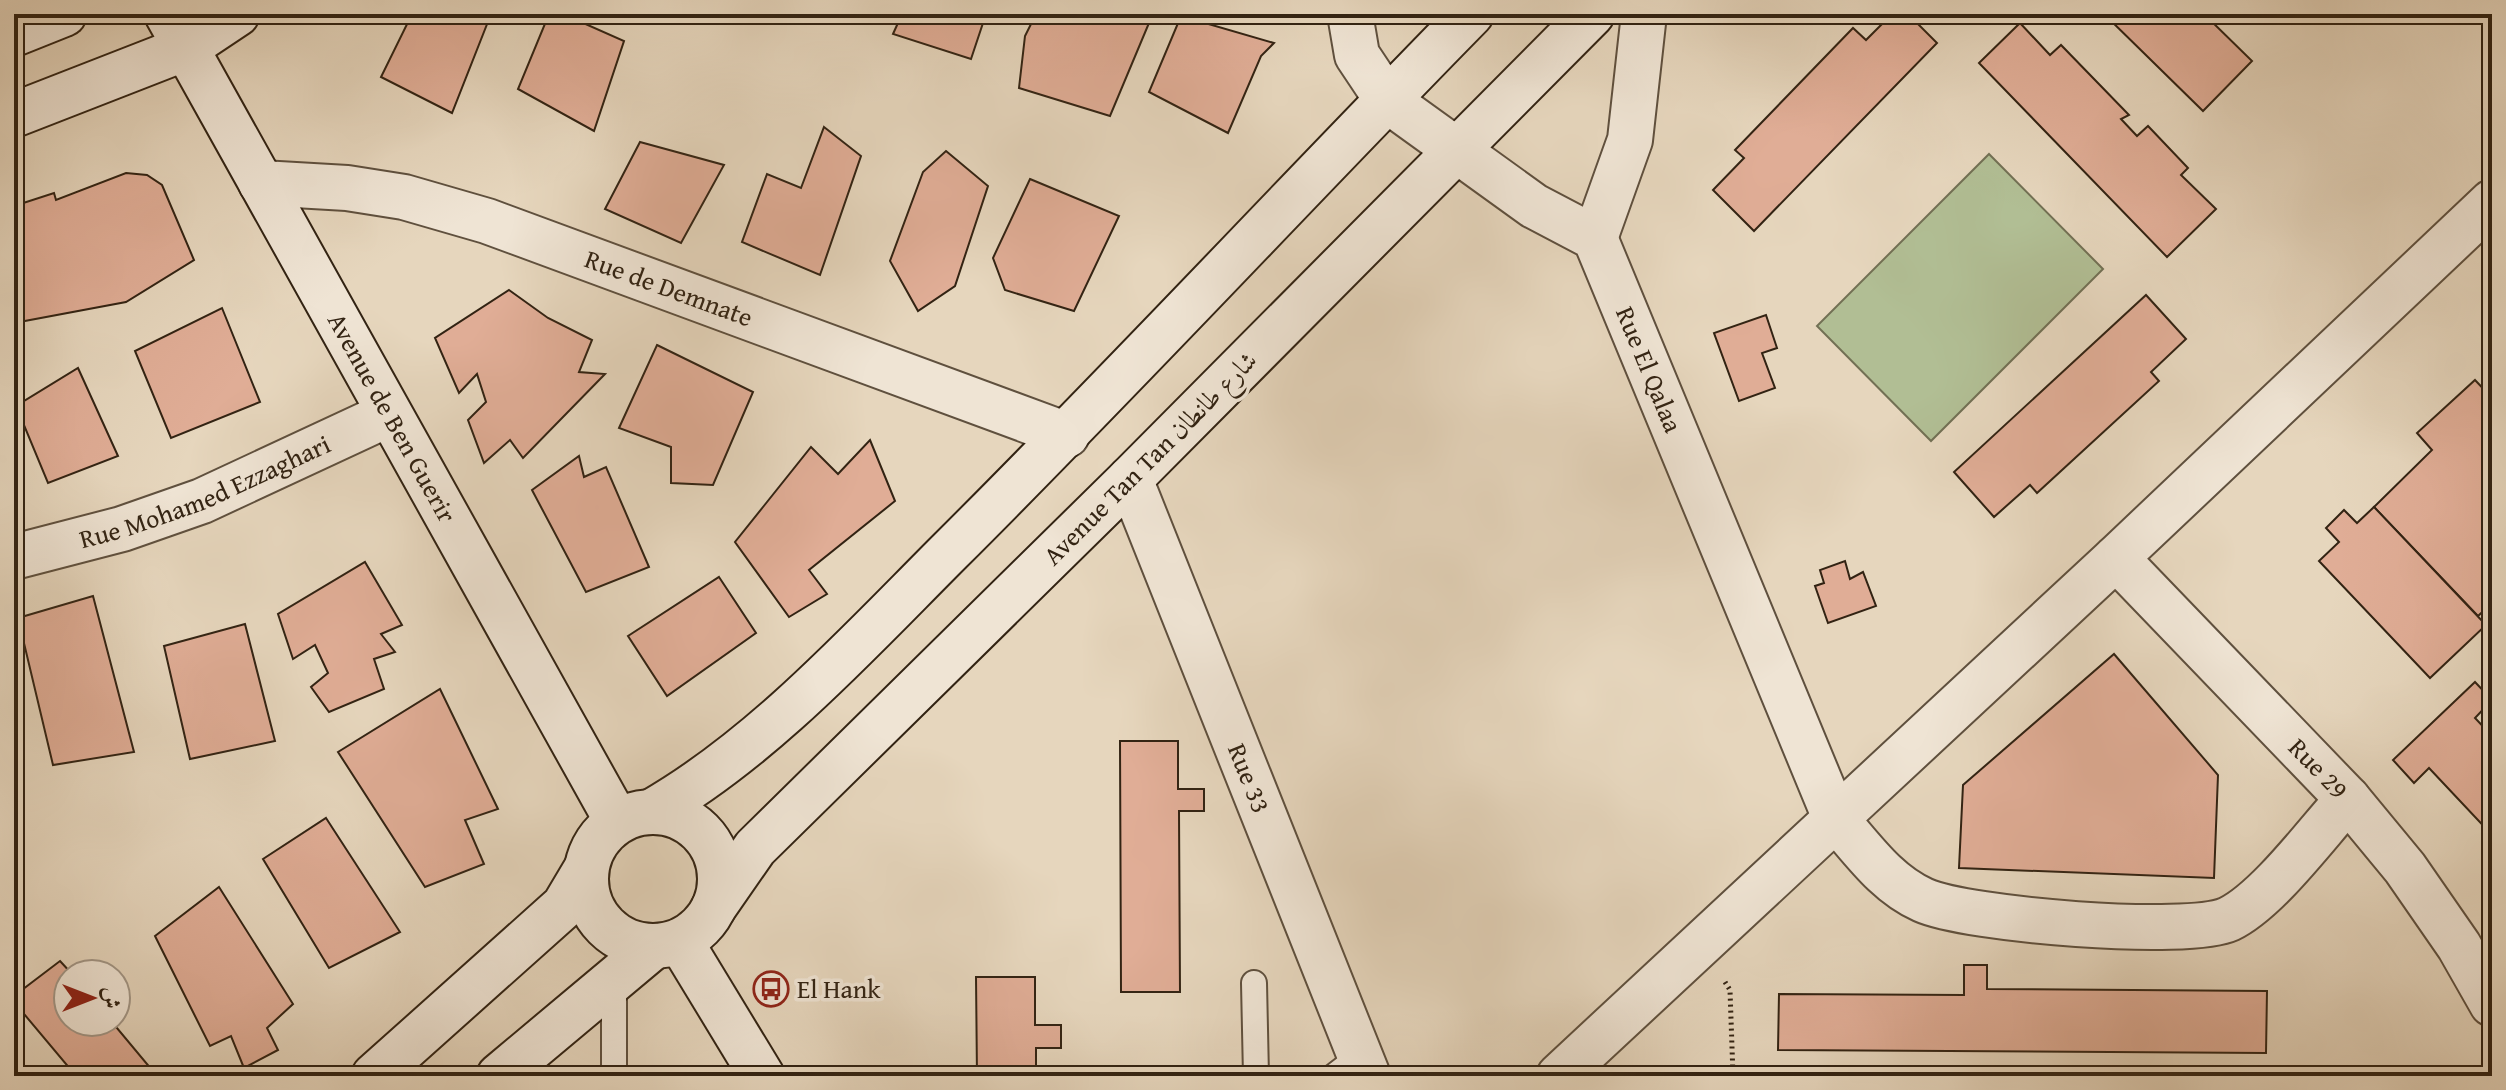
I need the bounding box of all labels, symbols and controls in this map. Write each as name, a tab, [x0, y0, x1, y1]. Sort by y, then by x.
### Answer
street label: Rue de Demnate	[579, 239, 758, 336]
street label: Rue El Qalaa	[1606, 300, 1694, 439]
street label: Avenue de Ben Guerir	[318, 305, 467, 530]
street label: Avenue Tan Tan شارع طانطان	[1033, 341, 1268, 576]
street label: Rue Mohamed Ezzaghari	[75, 424, 336, 558]
street label: Rue 29	[2280, 729, 2358, 807]
street label: Rue 33	[1218, 737, 1281, 819]
north arrow	[52, 958, 132, 1038]
place label: El Hank	[797, 969, 881, 1008]
bus stop icon: El Hank	[752, 970, 790, 1008]
text: ش	[96, 987, 128, 1009]

